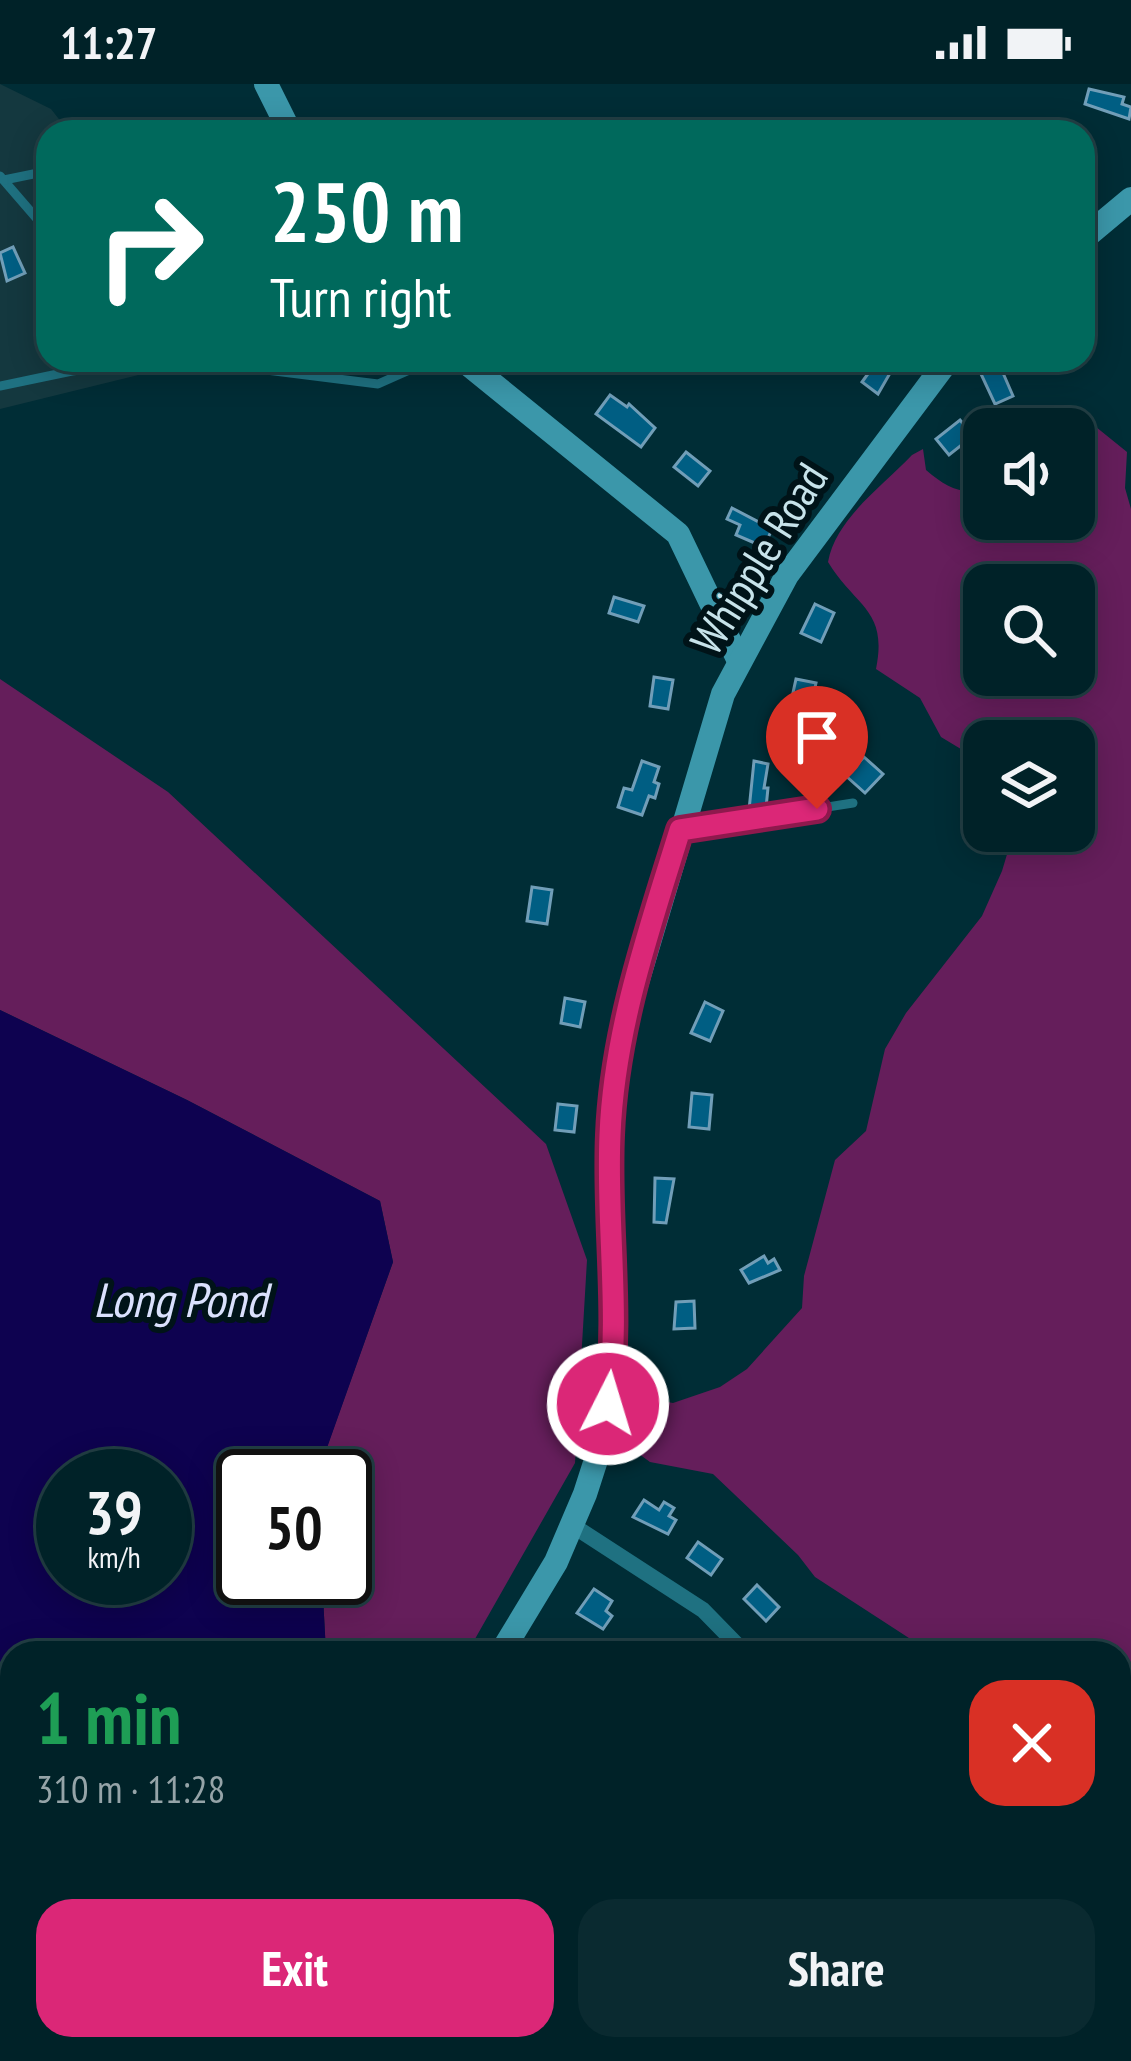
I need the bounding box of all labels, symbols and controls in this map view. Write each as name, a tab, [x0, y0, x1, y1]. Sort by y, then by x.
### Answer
text: 11:27	[60, 13, 157, 71]
text: 250 m	[270, 156, 463, 265]
icon: right	[72, 168, 228, 324]
text: Turn right	[270, 262, 451, 332]
map controls	[963, 408, 1095, 852]
button: sound	[963, 408, 1095, 540]
street label: Whipple Road	[677, 452, 839, 664]
button: search	[963, 564, 1095, 696]
pin	[766, 686, 868, 809]
icon: arrive	[784, 704, 850, 770]
button: layers	[963, 720, 1095, 852]
water label: Long Pond	[93, 1268, 273, 1330]
position arrow	[545, 1341, 671, 1467]
speed limit sign: 50	[216, 1449, 372, 1605]
text: 39	[85, 1473, 143, 1551]
text: km/h	[87, 1537, 141, 1576]
text: 1 min	[36, 1671, 181, 1764]
button: close	[969, 1680, 1095, 1806]
text: 310 m · 11:28	[36, 1763, 225, 1814]
button: Exit	[36, 1899, 554, 2037]
button: Share	[578, 1899, 1095, 2037]

